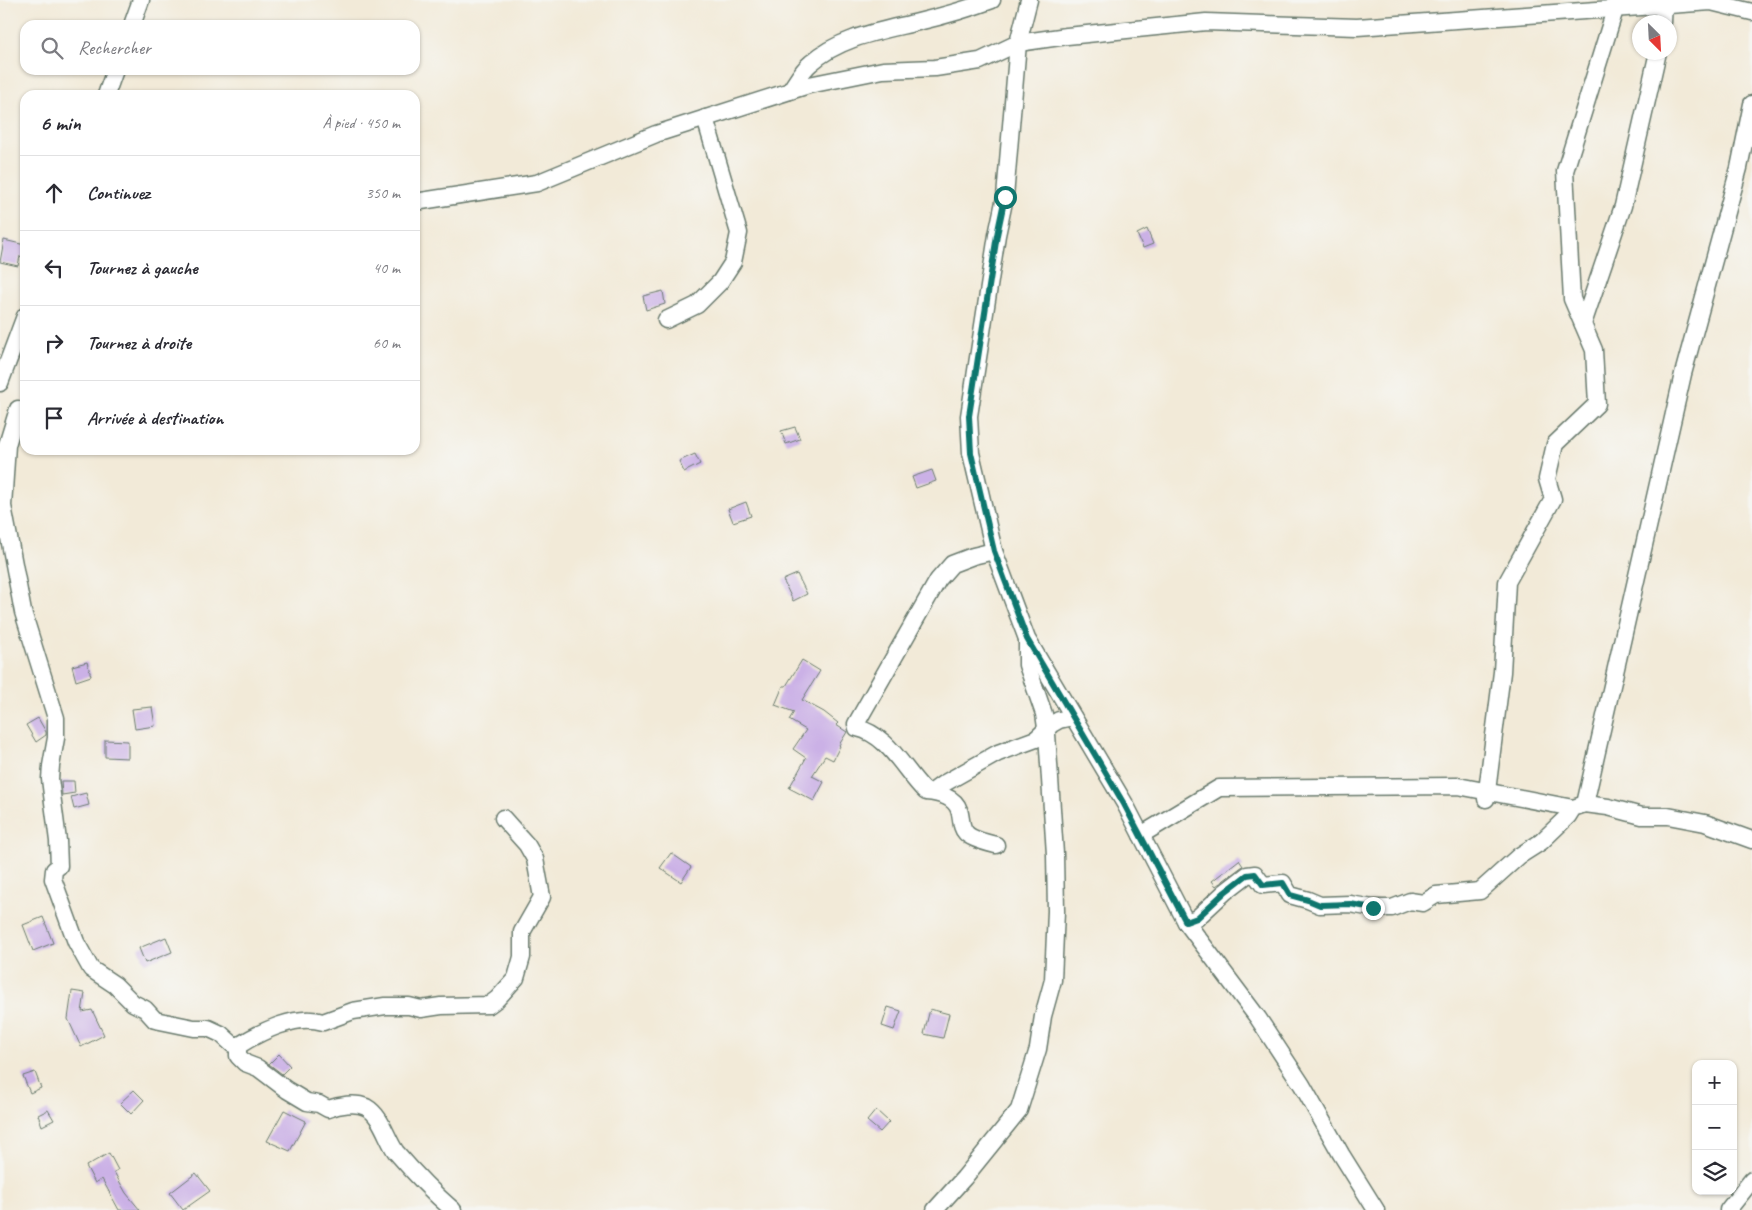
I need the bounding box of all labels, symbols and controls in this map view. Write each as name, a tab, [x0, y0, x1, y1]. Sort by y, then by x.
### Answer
north arrow	[1632, 15, 1677, 60]
search box	[20, 20, 420, 75]
icon: search	[38, 34, 66, 62]
text: Rechercher	[78, 36, 151, 60]
text: 6 min	[40, 110, 81, 136]
text: À pied · 450 m	[322, 113, 400, 133]
icon: ahead	[40, 179, 68, 207]
text: Continuez	[87, 181, 150, 205]
text: 350 m	[366, 183, 400, 203]
route start	[994, 186, 1017, 209]
icon: left	[40, 254, 68, 282]
text: Tournez à gauche	[87, 256, 198, 280]
text: 40 m	[373, 258, 400, 278]
icon: right	[40, 329, 68, 357]
text: Tournez à droite	[87, 331, 191, 355]
text: 60 m	[373, 333, 400, 353]
icon: arrive	[40, 404, 68, 432]
text: Arrivée à destination	[87, 406, 223, 430]
route end	[1362, 897, 1385, 920]
map controls	[1692, 1060, 1737, 1195]
button: +	[1692, 1060, 1737, 1105]
button: −	[1692, 1105, 1737, 1150]
button: layers	[1692, 1150, 1737, 1195]

